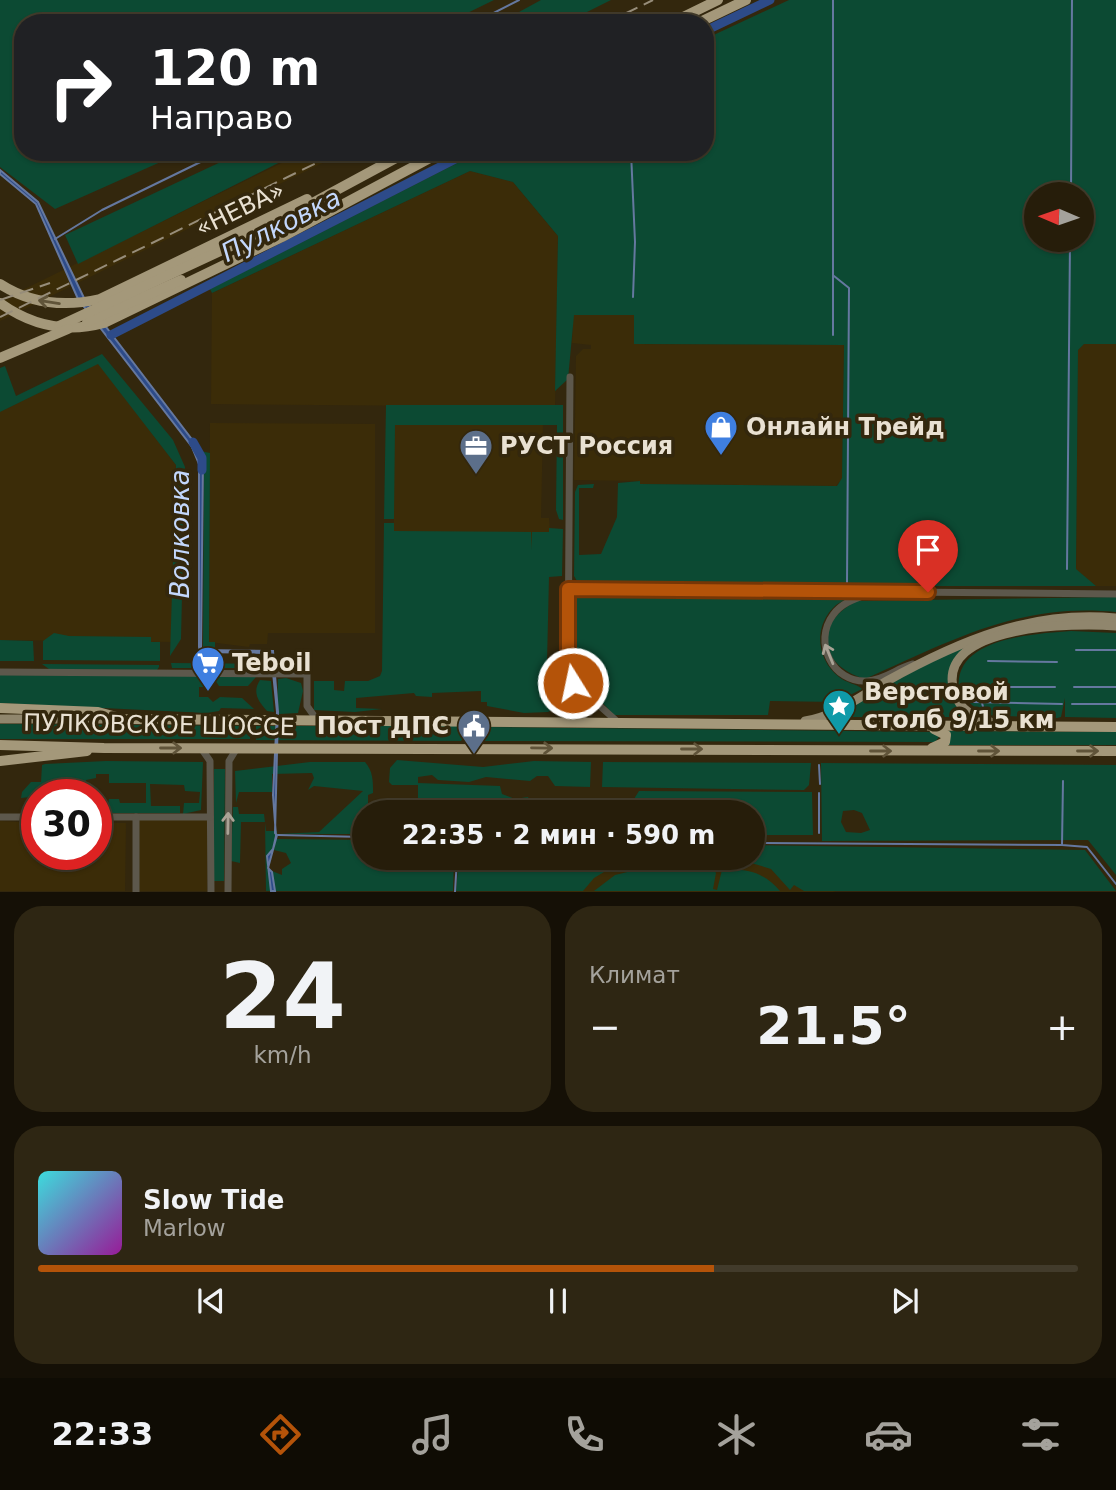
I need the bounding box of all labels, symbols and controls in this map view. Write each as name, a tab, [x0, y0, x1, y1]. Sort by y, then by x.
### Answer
text: 120 m	[150, 40, 320, 97]
icon: right	[35, 42, 126, 133]
text: Направо	[150, 99, 293, 137]
street label: «НЕВА»	[191, 175, 289, 243]
water label: Пулковка	[216, 182, 346, 268]
north arrow	[1024, 182, 1094, 252]
map controls	[1024, 182, 1094, 252]
one-way arrow	[38, 295, 60, 308]
shop icon: Онлайн Трейд	[702, 408, 740, 457]
place label: Онлайн Трейд	[746, 413, 945, 441]
office icon: РУСТ Россия	[457, 427, 495, 476]
place label: РУСТ Россия	[500, 432, 673, 460]
water label: Волковка	[165, 470, 195, 598]
pin	[898, 520, 958, 592]
icon: arrive	[909, 531, 947, 569]
supermarket icon: Teboil	[189, 644, 227, 693]
one-way arrow	[821, 644, 834, 665]
position arrow	[536, 646, 610, 720]
place label: Teboil	[232, 649, 312, 677]
place label: Верстовой столб 9/15 км	[864, 678, 1054, 734]
place icon: Верстовой столб 9/15 км	[820, 687, 858, 736]
public building icon: Пост ДПС	[455, 707, 493, 756]
street label: ПУЛКОВСКОЕ ШОССЕ	[23, 709, 295, 741]
place label: Пост ДПС	[317, 712, 449, 740]
one-way arrow	[160, 741, 183, 755]
one-way arrow	[530, 741, 553, 754]
one-way arrow	[680, 742, 703, 755]
one-way arrow	[869, 744, 892, 758]
one-way arrow	[977, 744, 1000, 758]
one-way arrow	[1077, 744, 1100, 758]
speed limit sign: 30	[21, 779, 112, 870]
one-way arrow	[222, 812, 235, 835]
text: 22:35 · 2 мин · 590 m	[402, 820, 715, 850]
text: 24	[219, 944, 346, 1049]
text: Климат	[589, 962, 680, 988]
text: 21.5°	[756, 996, 911, 1056]
text: −	[589, 1005, 621, 1049]
text: +	[1046, 1005, 1078, 1049]
text: km/h	[253, 1042, 312, 1068]
text: Slow Tide	[143, 1185, 284, 1215]
text: Marlow	[143, 1215, 226, 1241]
icon: previous	[192, 1282, 230, 1320]
icon: pause	[539, 1282, 577, 1320]
icon: next	[886, 1282, 924, 1320]
icon: directions	[256, 1410, 305, 1459]
icon: music	[408, 1410, 457, 1459]
icon: phone	[560, 1410, 609, 1459]
icon: climate	[712, 1410, 761, 1459]
icon: car	[864, 1410, 913, 1459]
icon: filters	[1016, 1410, 1065, 1459]
text: 22:33	[51, 1415, 153, 1453]

